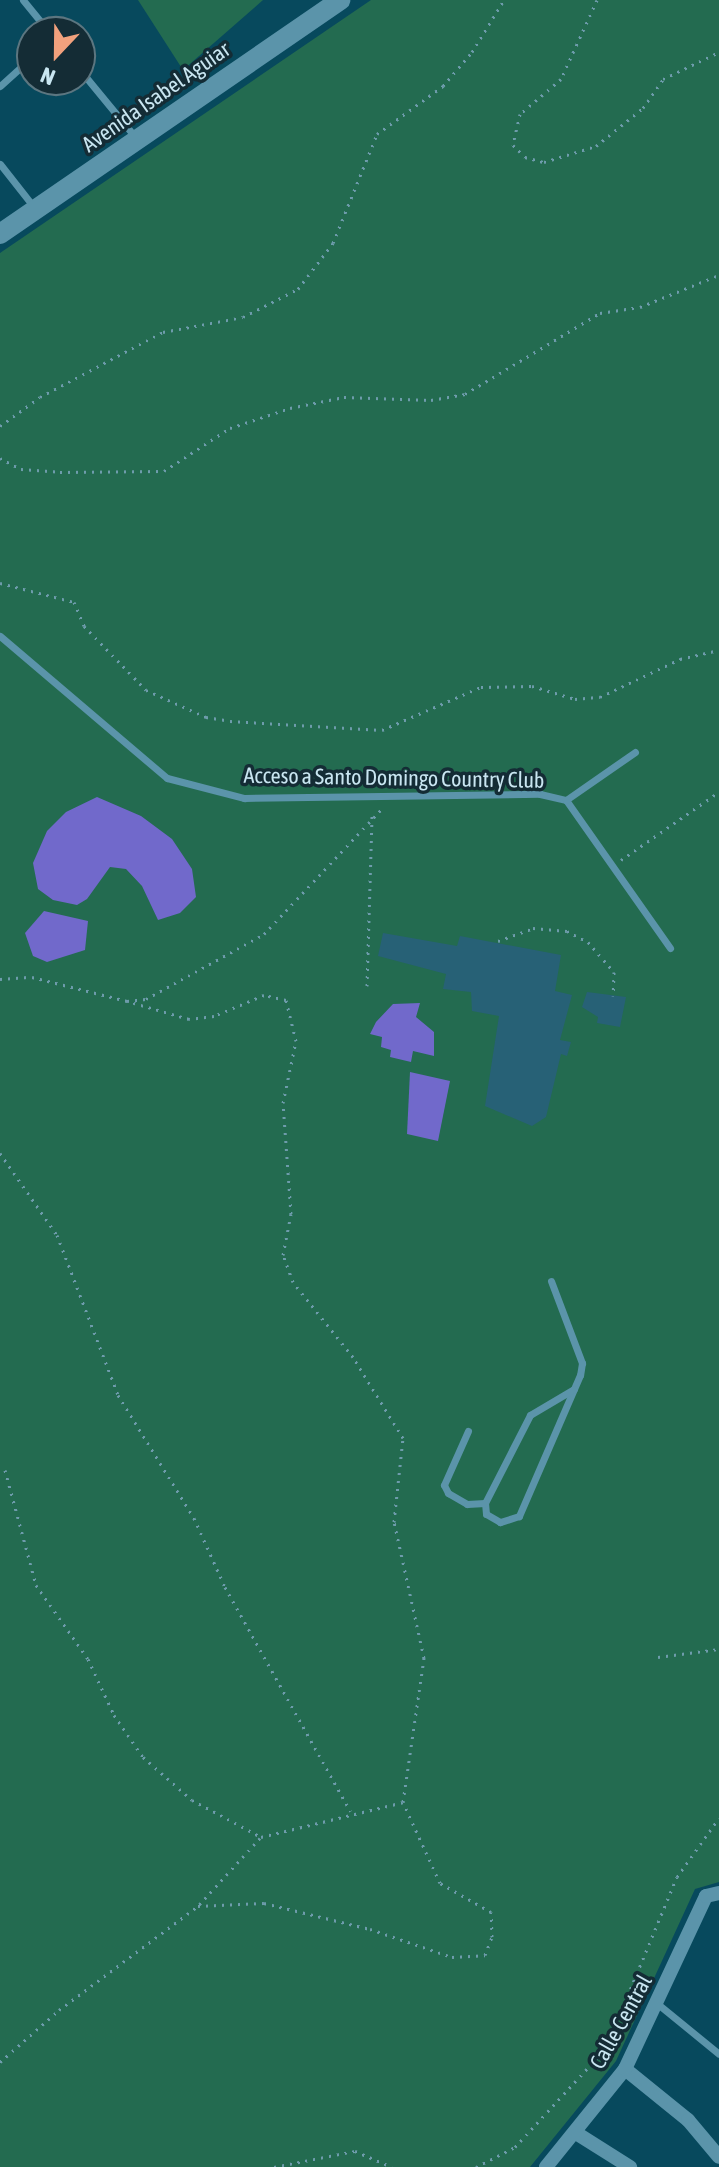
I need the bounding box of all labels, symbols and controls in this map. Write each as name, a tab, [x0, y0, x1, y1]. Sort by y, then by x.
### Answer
north arrow	[16, 16, 96, 96]
street label: Avenida Isabel Aguiar	[77, 36, 235, 158]
text: N	[37, 62, 59, 91]
street label: Acceso a Santo Domingo Country Club	[243, 762, 545, 794]
street label: Calle Central	[584, 1970, 658, 2074]

